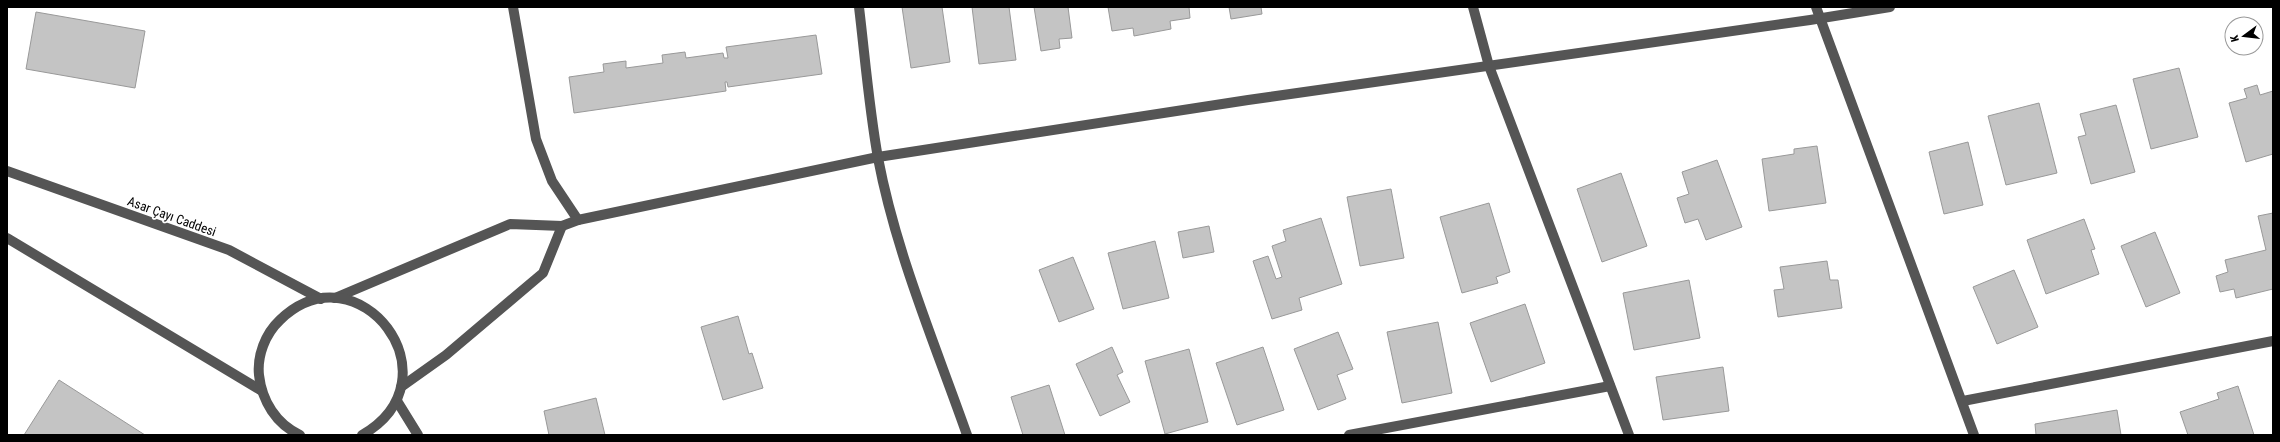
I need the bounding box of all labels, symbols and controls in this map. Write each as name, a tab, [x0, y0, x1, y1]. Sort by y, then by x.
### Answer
north arrow	[2224, 16, 2264, 56]
text: K	[2228, 33, 2242, 43]
street label: Asar Çayı Caddesi	[126, 194, 218, 239]

